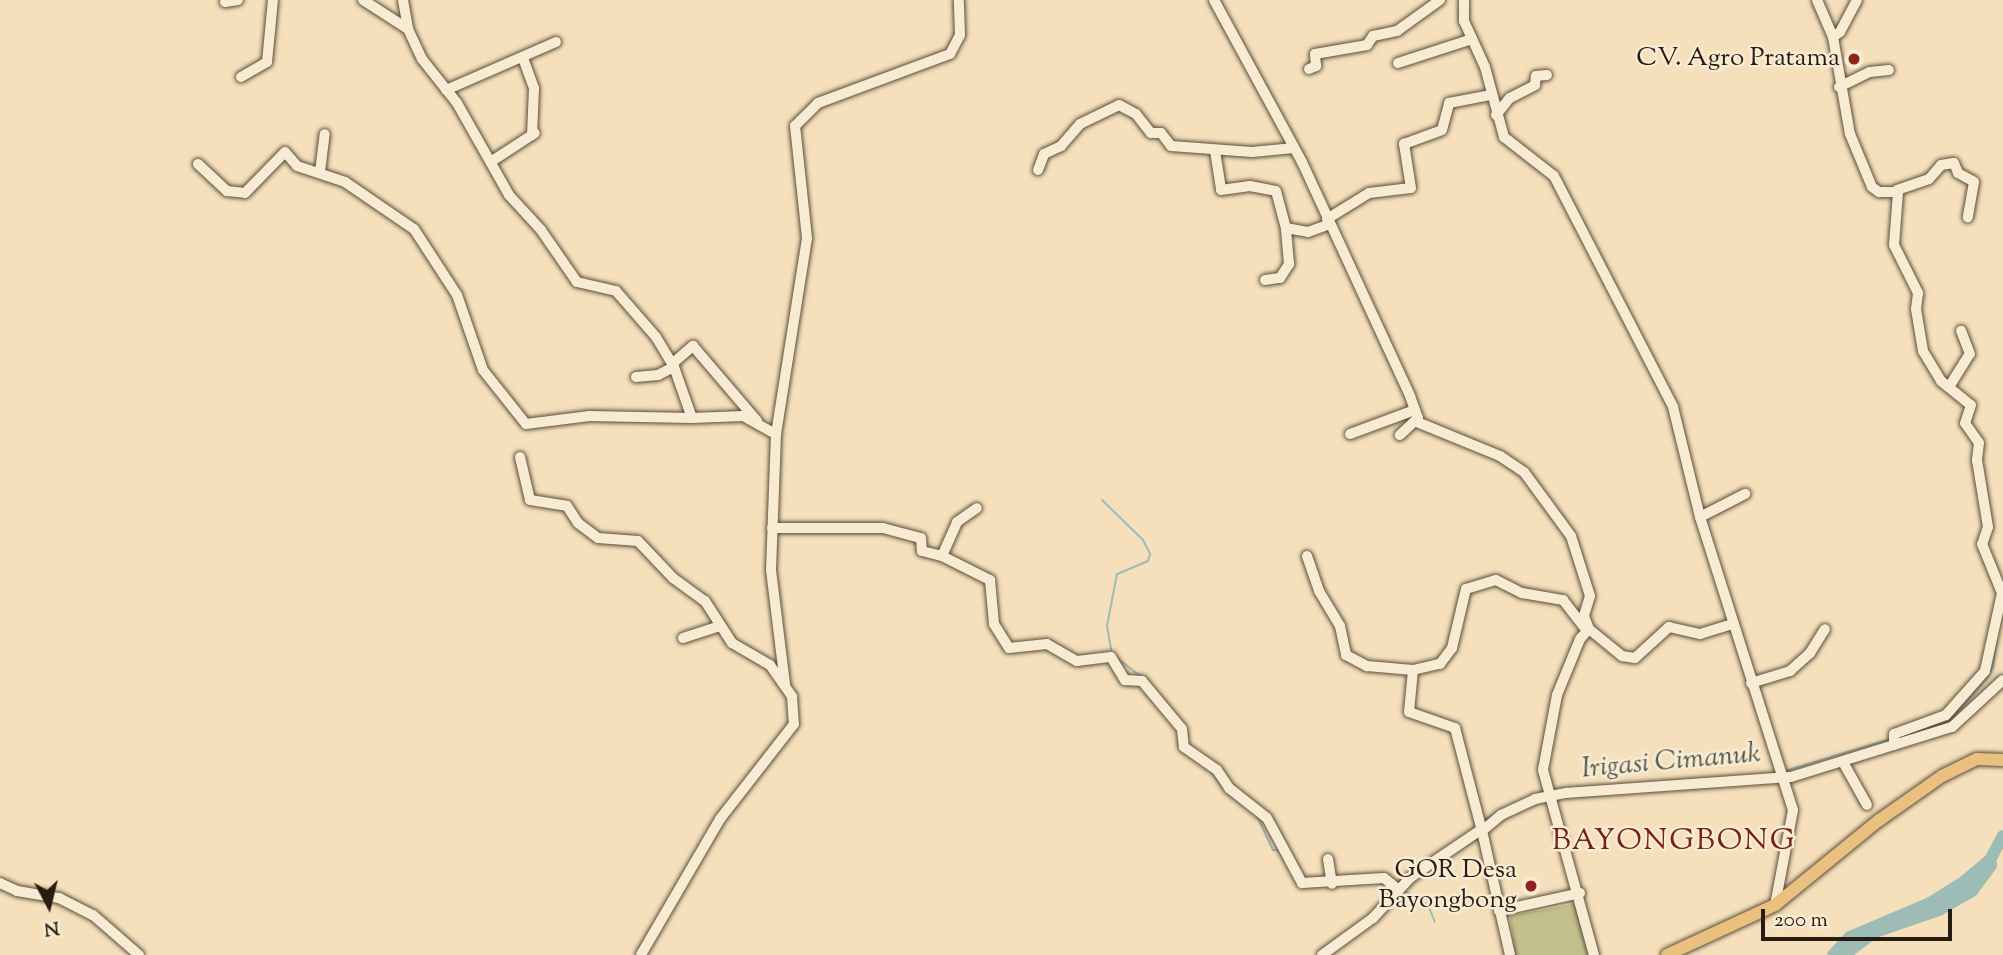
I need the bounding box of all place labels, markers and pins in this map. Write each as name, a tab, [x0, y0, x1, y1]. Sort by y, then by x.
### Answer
place label: CV. Agro Pratama	[1636, 43, 1840, 75]
marker: CV. Agro Pratama	[1846, 51, 1862, 67]
place label: GOR Desa Bayongbong	[1379, 855, 1517, 917]
marker: GOR Desa Bayongbong	[1523, 878, 1539, 894]

